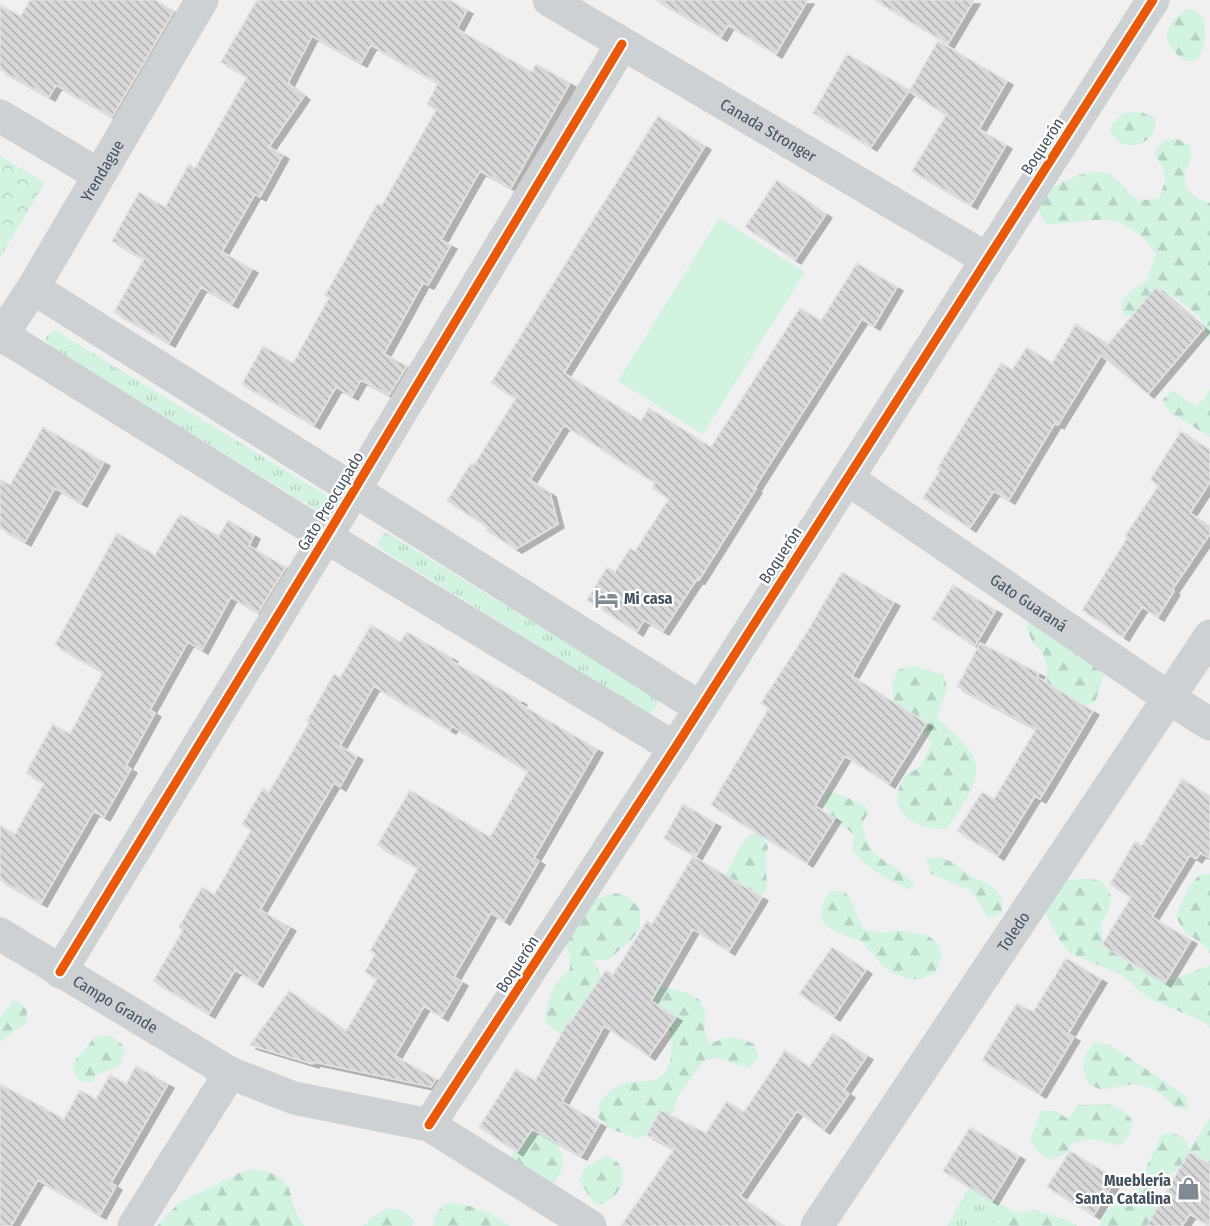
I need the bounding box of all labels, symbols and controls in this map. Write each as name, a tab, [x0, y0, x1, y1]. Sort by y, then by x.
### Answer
street label: Canada Stronger	[717, 95, 820, 166]
street label: Boquerón	[1017, 114, 1068, 178]
street label: Yrendague	[77, 136, 128, 205]
street label: Gato Preocupado	[293, 448, 367, 554]
street label: Boquerón	[755, 523, 806, 587]
street label: Gato Guaraná	[987, 570, 1071, 636]
hotel icon: Mi casa	[593, 585, 619, 611]
place label: Mi casa	[624, 589, 673, 608]
street label: Toledo	[994, 908, 1034, 955]
street label: Boquerón	[492, 932, 543, 996]
street label: Campo Grande	[69, 971, 161, 1037]
place label: Mueblería Santa Catalina	[1075, 1171, 1171, 1208]
shop icon: Mueblería Santa Catalina	[1176, 1176, 1202, 1202]

